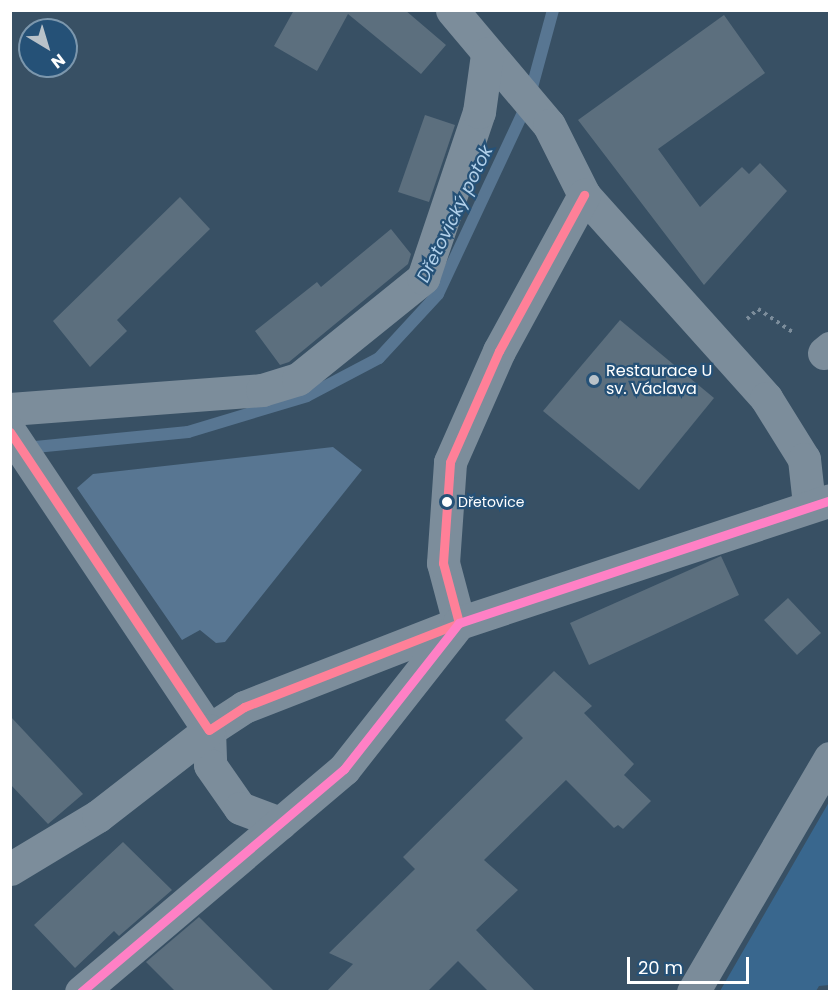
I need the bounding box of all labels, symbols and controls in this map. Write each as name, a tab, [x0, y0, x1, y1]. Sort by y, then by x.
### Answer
north arrow	[18, 18, 78, 78]
text: N	[46, 48, 70, 74]
water label: Dřetovický potok	[412, 142, 498, 286]
place label: Restaurace U sv. Václava	[606, 361, 712, 399]
marker: Restaurace U sv. Václava	[587, 373, 601, 387]
place label: Dřetovice	[458, 494, 524, 510]
marker: Dřetovice	[441, 496, 453, 508]
scale bar	[630, 945, 752, 983]
text: 20 m	[638, 955, 683, 980]

